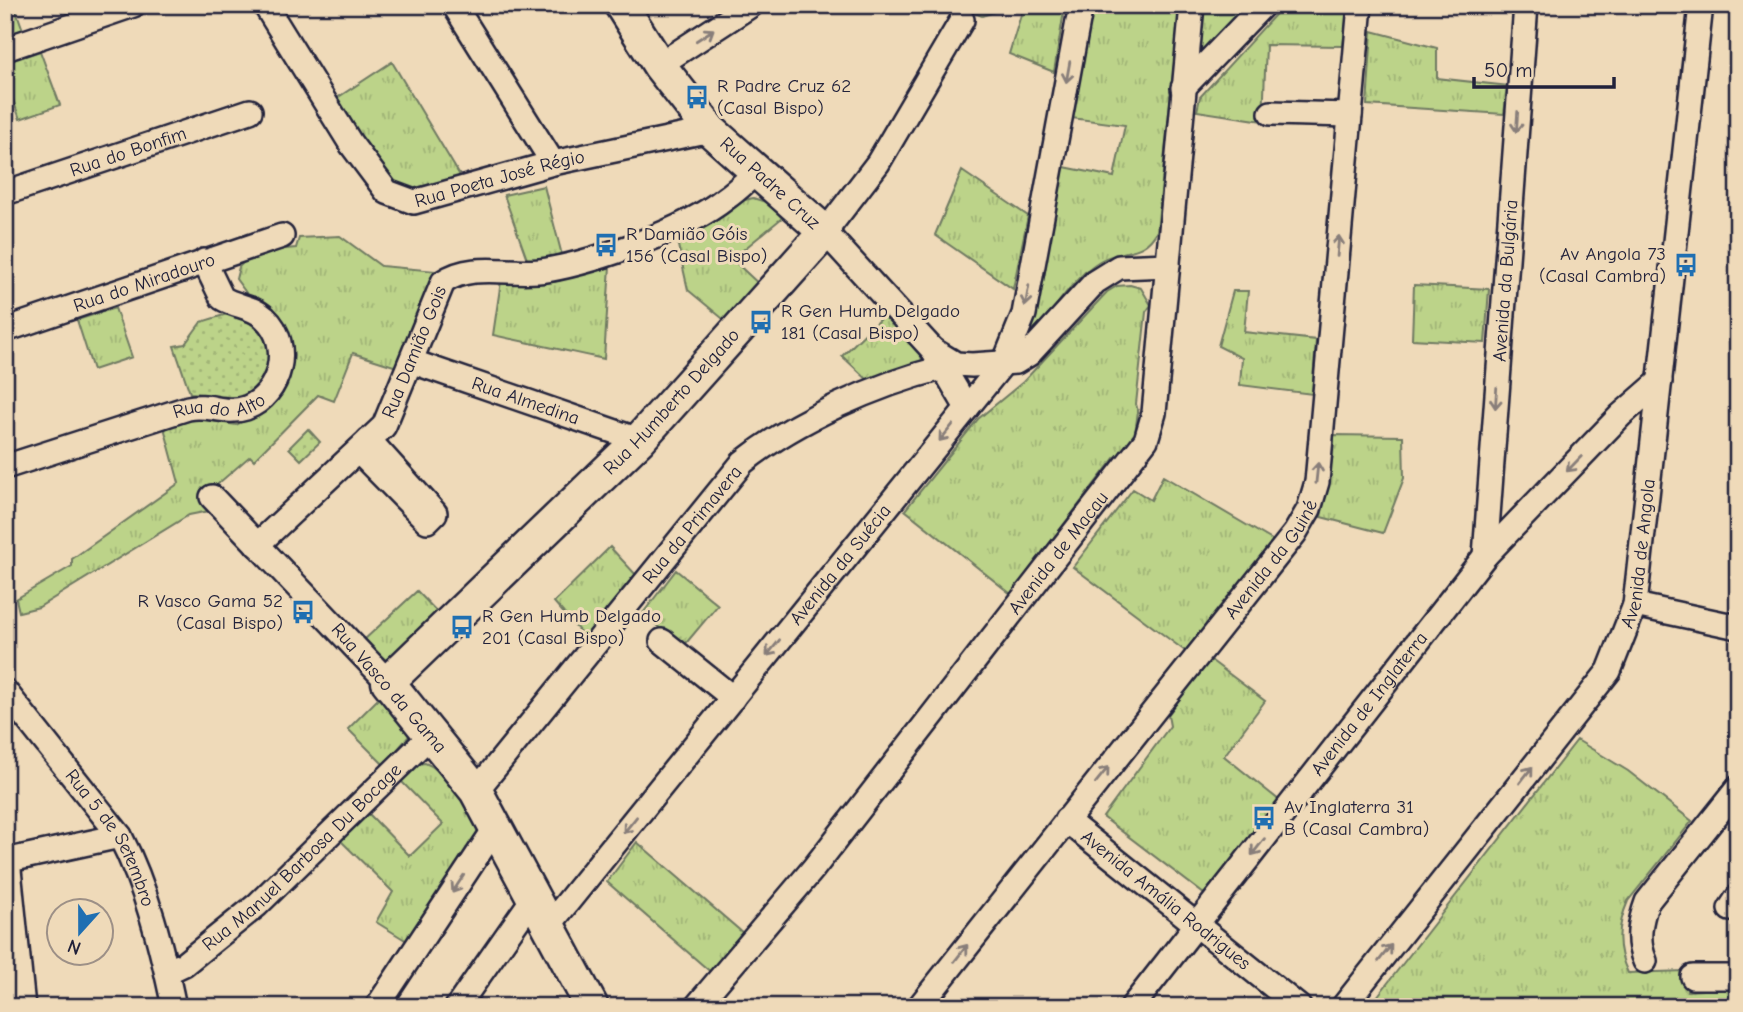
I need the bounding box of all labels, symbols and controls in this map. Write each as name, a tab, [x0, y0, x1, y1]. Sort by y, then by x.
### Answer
one-way arrow	[695, 28, 714, 42]
scale bar	[1474, 46, 1614, 90]
text: 50 m	[1484, 58, 1533, 82]
one-way arrow	[1061, 60, 1075, 83]
place label: R Padre Cruz 62 (Casal Bispo)	[717, 75, 851, 119]
bus stop icon: R Padre Cruz 62 (Casal Bispo)	[683, 83, 711, 111]
one-way arrow	[1510, 110, 1523, 133]
street label: Rua do Bonfim	[67, 122, 189, 181]
street label: Rua Padre Cruz	[715, 132, 825, 234]
street label: Rua Poeta José Régio	[412, 146, 587, 212]
street label: Avenida da Bulgária	[1488, 199, 1522, 363]
place label: R Damião Góis 156 (Casal Bispo)	[626, 223, 767, 267]
bus stop icon: R Damião Góis 156 (Casal Bispo)	[592, 231, 620, 259]
one-way arrow	[1332, 235, 1345, 258]
place label: Av Angola 73 (Casal Cambra)	[1539, 243, 1666, 287]
street label: Rua do Miradouro	[71, 249, 218, 317]
bus stop icon: Av Angola 73 (Casal Cambra)	[1672, 251, 1700, 279]
street label: Rua Damião Gois	[377, 282, 451, 421]
one-way arrow	[1020, 284, 1033, 307]
place label: R Gen Humb Delgado 181 (Casal Bispo)	[781, 300, 960, 344]
bus stop icon: R Gen Humb Delgado 181 (Casal Bispo)	[747, 308, 775, 336]
street label: Rua Humberto Delgado	[599, 324, 744, 479]
street label: Rua Almedina	[469, 372, 582, 430]
one-way arrow	[1489, 386, 1502, 409]
street label: Rua do Alto	[170, 389, 270, 423]
one-way arrow	[939, 424, 954, 442]
one-way arrow	[1565, 455, 1582, 472]
street label: Rua da Primavera	[638, 461, 747, 588]
one-way arrow	[1311, 462, 1324, 484]
street label: Avenida de Angola	[1616, 478, 1660, 631]
street label: Avenida de Macau	[1004, 487, 1113, 619]
street label: Avenida da Guiné	[1220, 497, 1322, 623]
street label: Avenida da Suécia	[785, 500, 896, 629]
place label: R Vasco Gama 52 (Casal Bispo)	[138, 590, 283, 634]
bus stop icon: R Vasco Gama 52 (Casal Bispo)	[289, 598, 317, 626]
place label: R Gen Humb Delgado 201 (Casal Bispo)	[482, 605, 661, 649]
bus stop icon: R Gen Humb Delgado 201 (Casal Bispo)	[448, 613, 476, 641]
street label: Rua Vasco da Gama	[327, 619, 451, 757]
street label: Avenida de Inglaterra	[1306, 628, 1432, 780]
one-way arrow	[765, 639, 780, 657]
street label: Rua Manuel Barbosa Du Bocage	[198, 759, 406, 956]
street label: Rua 5 de Setembro	[61, 765, 159, 909]
one-way arrow	[1095, 766, 1110, 785]
one-way arrow	[1519, 766, 1534, 785]
place label: Av Inglaterra 31 B (Casal Cambra)	[1284, 796, 1429, 840]
bus stop icon: Av Inglaterra 31 B (Casal Cambra)	[1250, 804, 1278, 832]
one-way arrow	[622, 816, 637, 834]
street label: Avenida Amália Rodrigues	[1077, 826, 1255, 975]
one-way arrow	[1250, 837, 1265, 855]
one-way arrow	[451, 874, 466, 893]
north arrow	[46, 897, 116, 967]
text: N	[65, 934, 84, 959]
one-way arrow	[953, 945, 969, 963]
one-way arrow	[1378, 945, 1393, 963]

